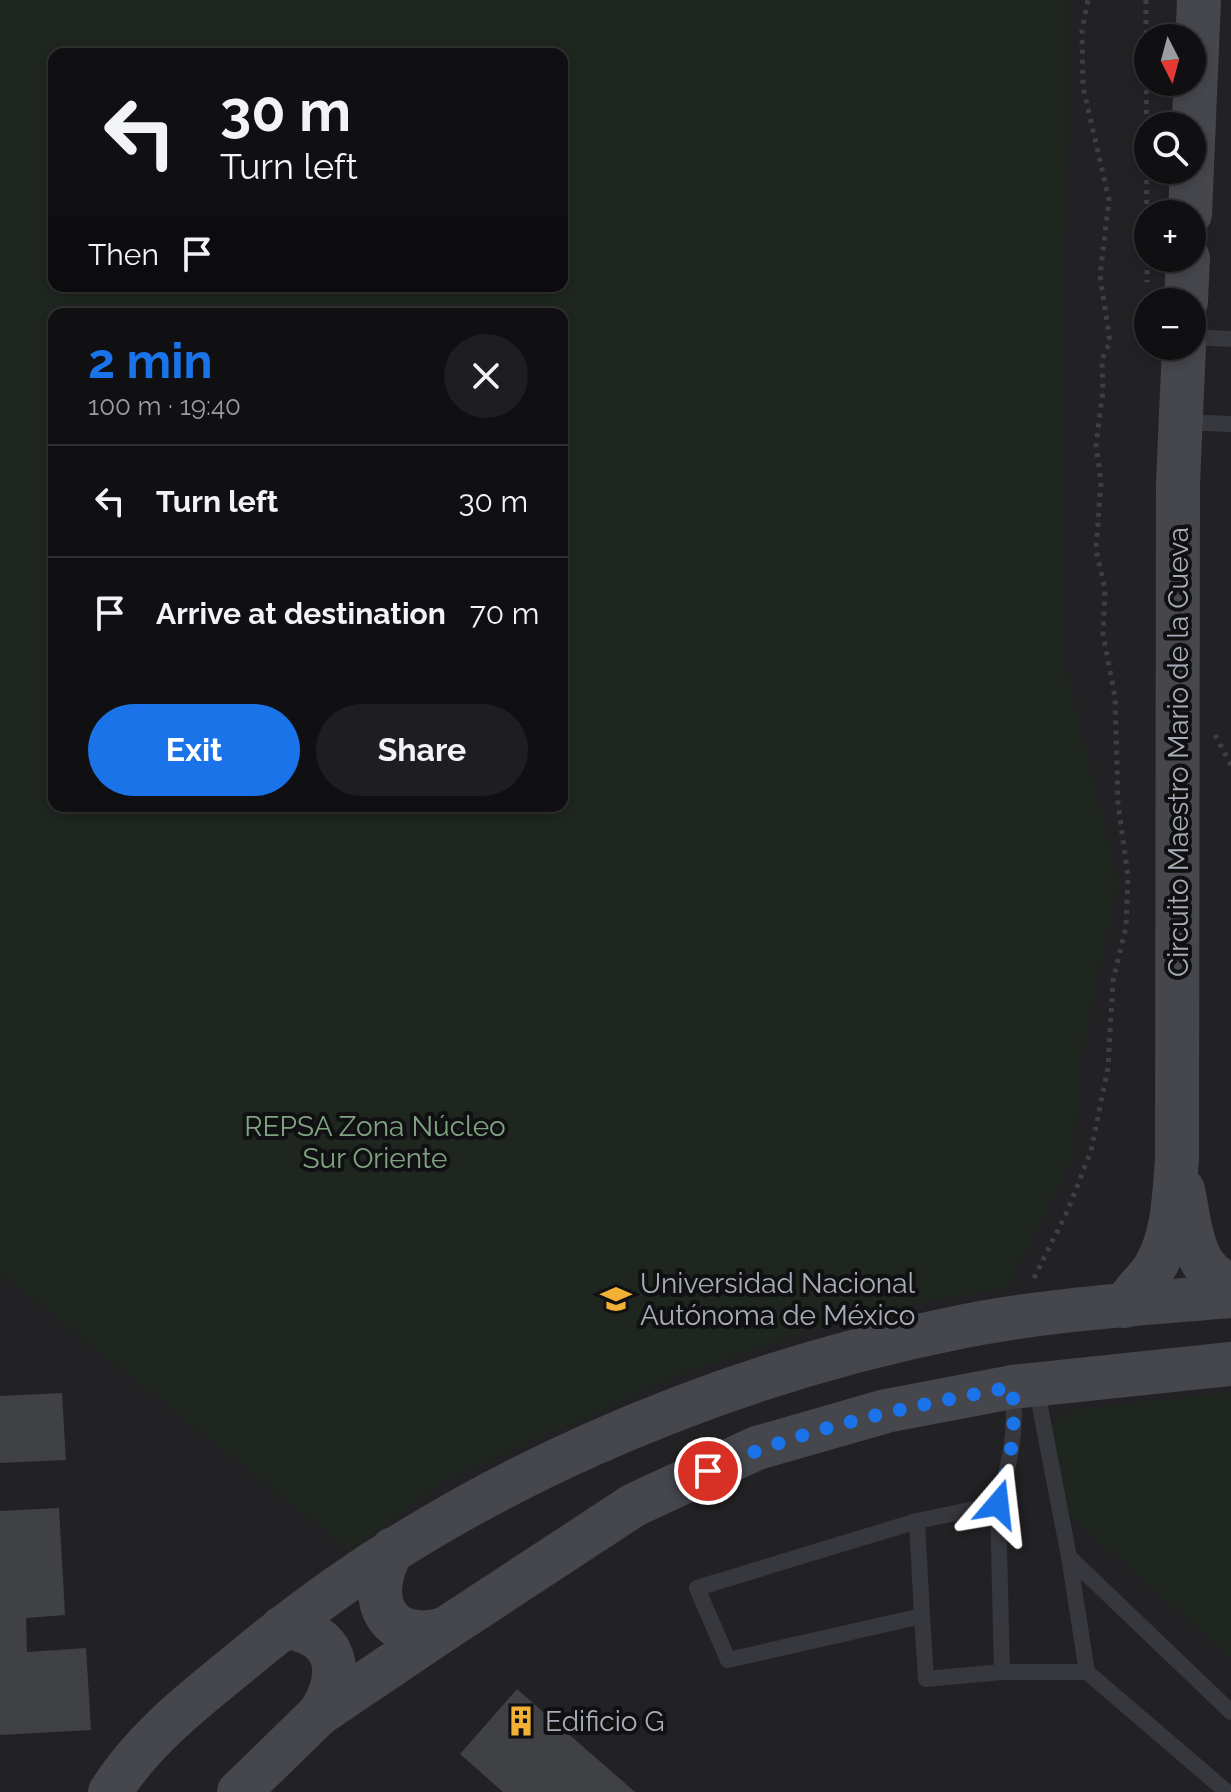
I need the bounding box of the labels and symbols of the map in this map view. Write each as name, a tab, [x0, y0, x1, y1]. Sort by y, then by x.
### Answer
north arrow	[1134, 24, 1206, 96]
street label: Circuito Maestro Mario de la Cueva	[1162, 527, 1195, 977]
park label: REPSA Zona Núcleo Sur Oriente	[244, 1110, 506, 1175]
place label: Universidad Nacional Autónoma de México	[640, 1267, 915, 1332]
school or university icon: Universidad Nacional Autónoma de México	[599, 1282, 633, 1316]
pin	[674, 1437, 742, 1505]
position arrow	[956, 1462, 1040, 1546]
building icon: Edificio G	[504, 1704, 538, 1738]
place label: Edificio G	[545, 1705, 665, 1738]

